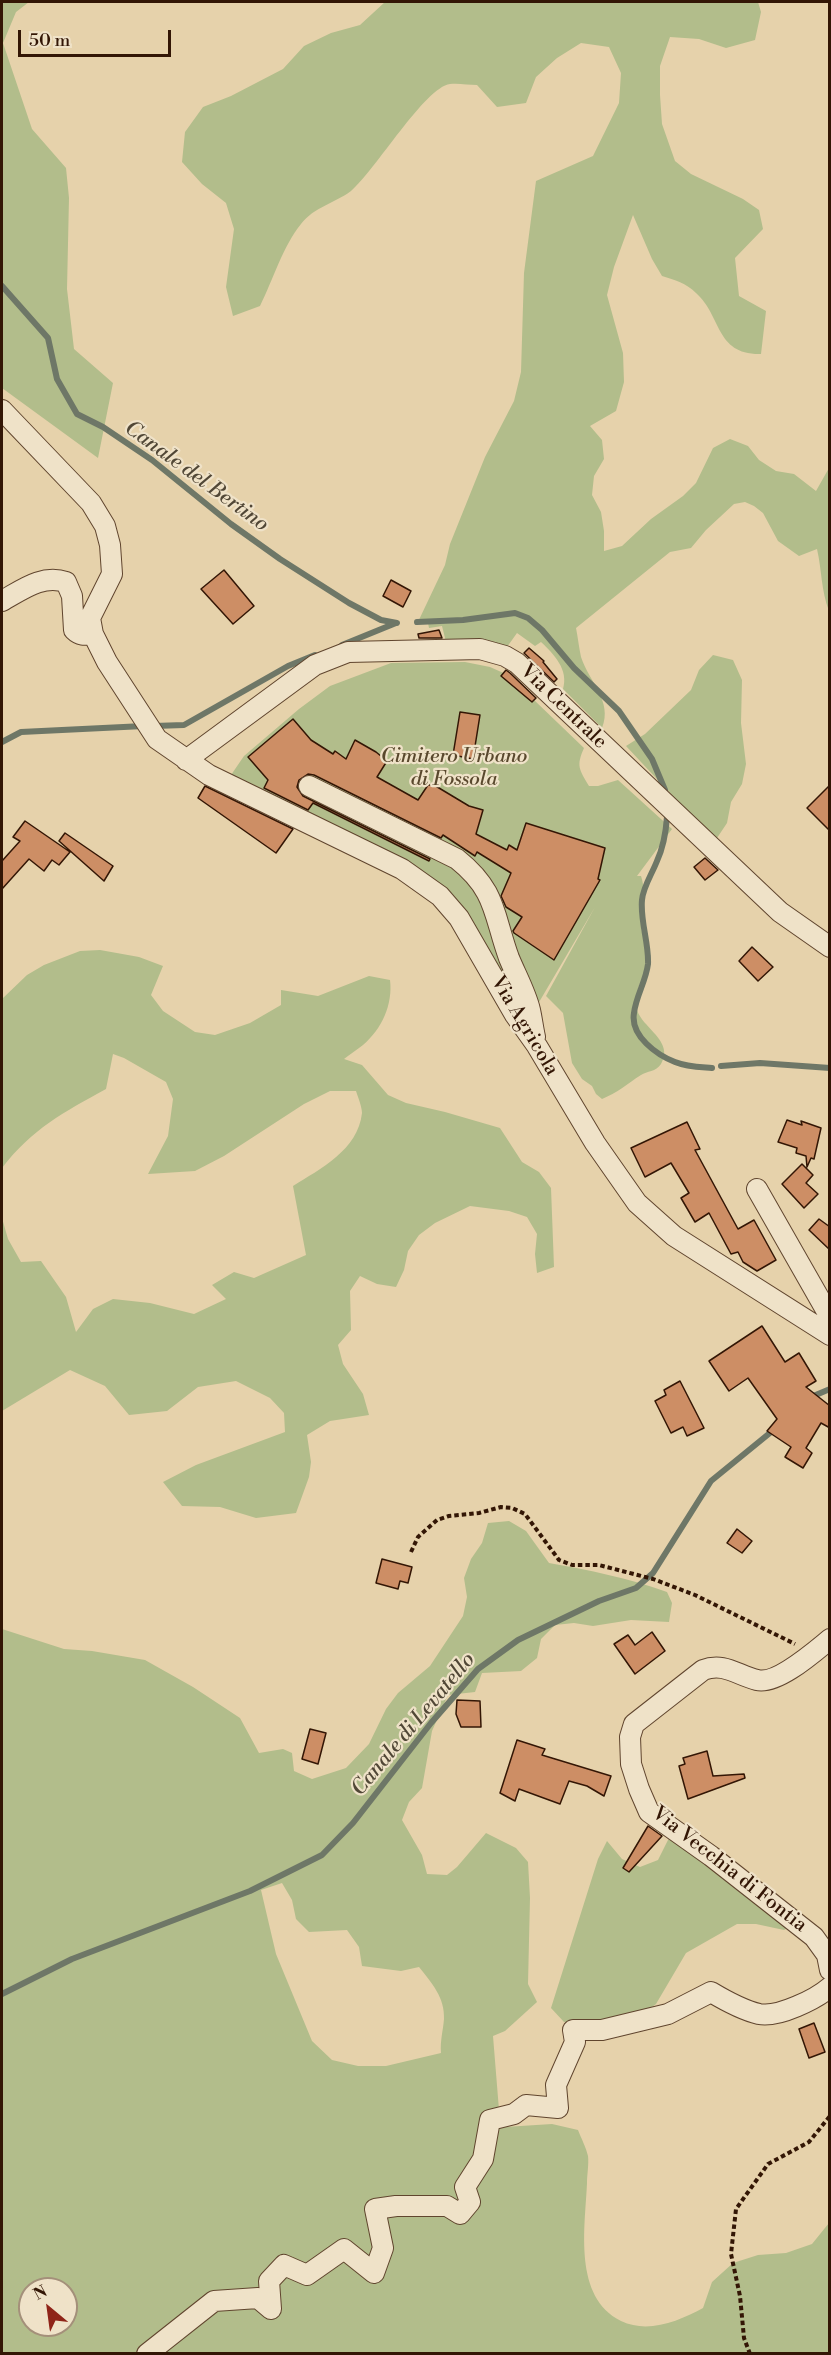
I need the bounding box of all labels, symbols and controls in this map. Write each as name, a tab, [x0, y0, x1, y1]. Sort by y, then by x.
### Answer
scale bar	[21, 18, 174, 56]
text: 50 m	[29, 29, 70, 52]
water label: Canale del Bertino	[119, 416, 273, 538]
street label: Via Centrale	[515, 660, 611, 754]
park label: Cimitero Urbano di Fossola	[381, 745, 527, 792]
street label: Via Agricola	[485, 972, 563, 1080]
water label: Canale di Levatello	[347, 1648, 481, 1802]
street label: Via Vecchia di Fontia	[647, 1802, 811, 1938]
north arrow	[18, 2277, 78, 2337]
text: N	[30, 2281, 51, 2305]

